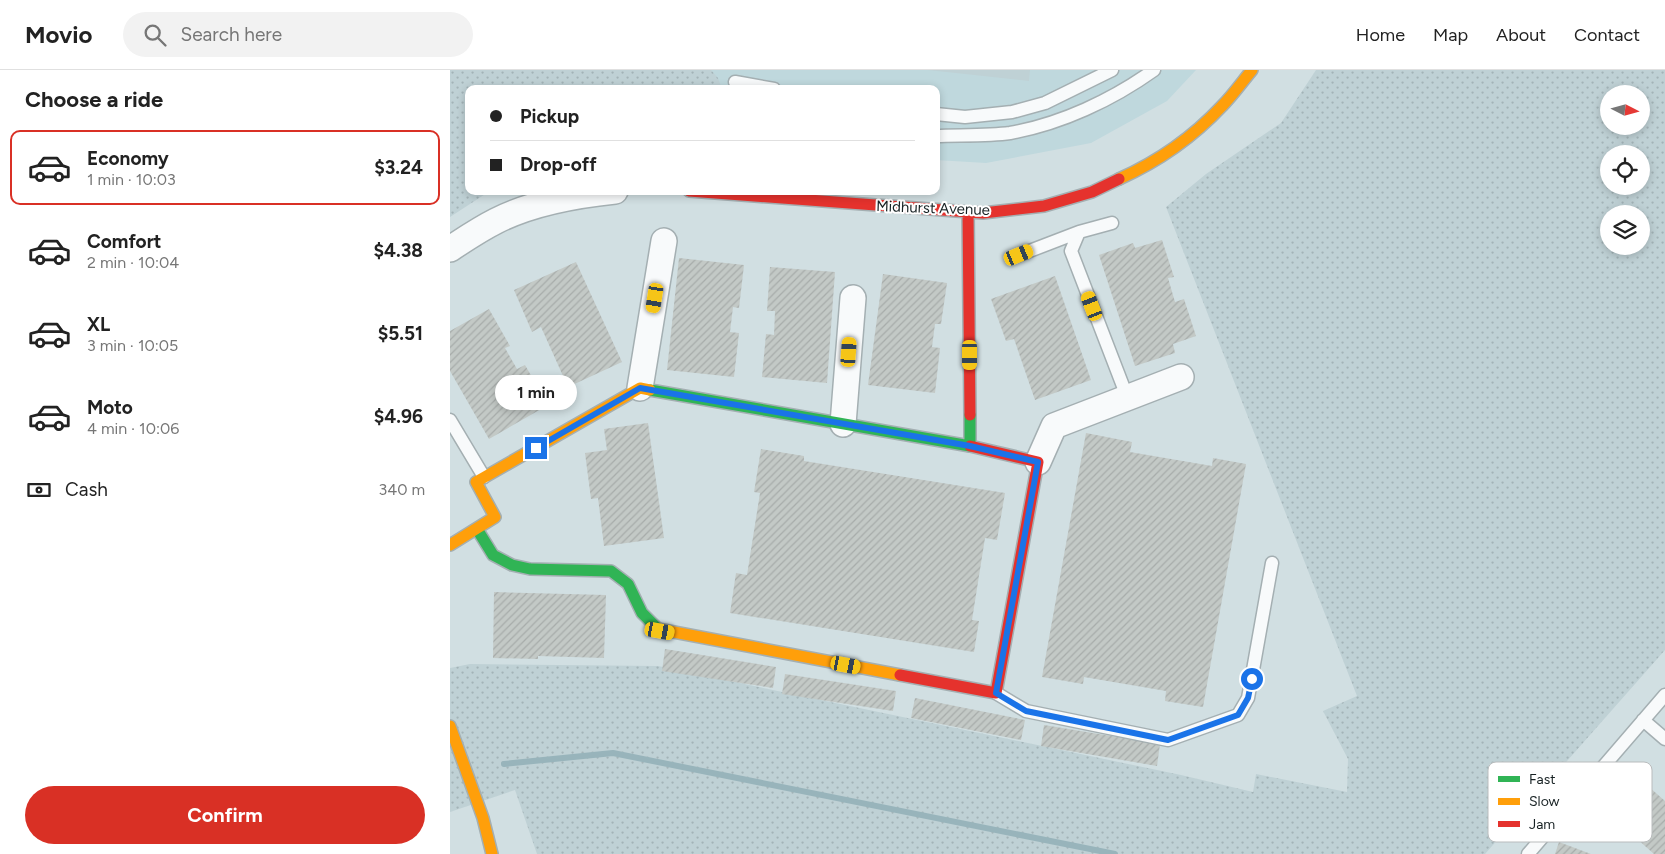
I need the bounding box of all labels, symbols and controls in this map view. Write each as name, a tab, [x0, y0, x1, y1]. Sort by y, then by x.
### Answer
search box	[123, 12, 473, 57]
text: Movio	[25, 20, 93, 49]
icon: search	[141, 21, 169, 49]
text: Search here	[181, 23, 282, 46]
text: Home	[1356, 24, 1405, 46]
text: Map	[1433, 24, 1468, 46]
text: About	[1496, 24, 1546, 46]
text: Contact	[1574, 24, 1640, 46]
north arrow	[1600, 85, 1650, 135]
map controls	[1600, 85, 1650, 255]
text: Choose a ride	[25, 86, 163, 113]
text: Pickup	[520, 105, 579, 128]
icon: car	[27, 145, 72, 190]
button: locate	[1600, 145, 1650, 195]
text: Economy	[87, 147, 169, 170]
text: Drop-off	[520, 153, 597, 176]
text: $3.24	[374, 156, 423, 179]
text: 1 min · 10:03	[87, 170, 176, 189]
street label: Midhurst Avenue	[876, 197, 990, 219]
button: layers	[1600, 205, 1650, 255]
icon: car	[27, 228, 72, 273]
text: Comfort	[87, 230, 162, 253]
text: $4.38	[374, 239, 423, 262]
car	[1002, 242, 1035, 268]
text: 2 min · 10:04	[87, 253, 179, 272]
car	[645, 282, 664, 314]
car	[1079, 289, 1104, 323]
icon: car	[27, 311, 72, 356]
text: XL	[87, 313, 110, 336]
text: $5.51	[378, 322, 423, 345]
text: 3 min · 10:05	[87, 336, 178, 355]
car	[840, 337, 857, 367]
car	[962, 340, 977, 370]
callout: 1 min	[495, 376, 577, 410]
text: 1 min	[517, 383, 555, 402]
icon: car	[27, 394, 72, 439]
text: Moto	[87, 396, 133, 419]
text: $4.96	[374, 405, 423, 428]
text: 4 min · 10:06	[87, 419, 179, 438]
route end	[525, 437, 547, 459]
icon: cash	[25, 476, 53, 504]
text: Cash	[65, 478, 108, 501]
text: 340 m	[379, 480, 425, 499]
car	[643, 621, 676, 641]
car	[829, 655, 862, 675]
route start	[1241, 668, 1263, 690]
legend	[1488, 762, 1652, 842]
text: Fast	[1529, 771, 1555, 788]
button: Confirm	[25, 786, 425, 844]
text: Slow	[1529, 793, 1560, 810]
text: Jam	[1529, 816, 1555, 833]

